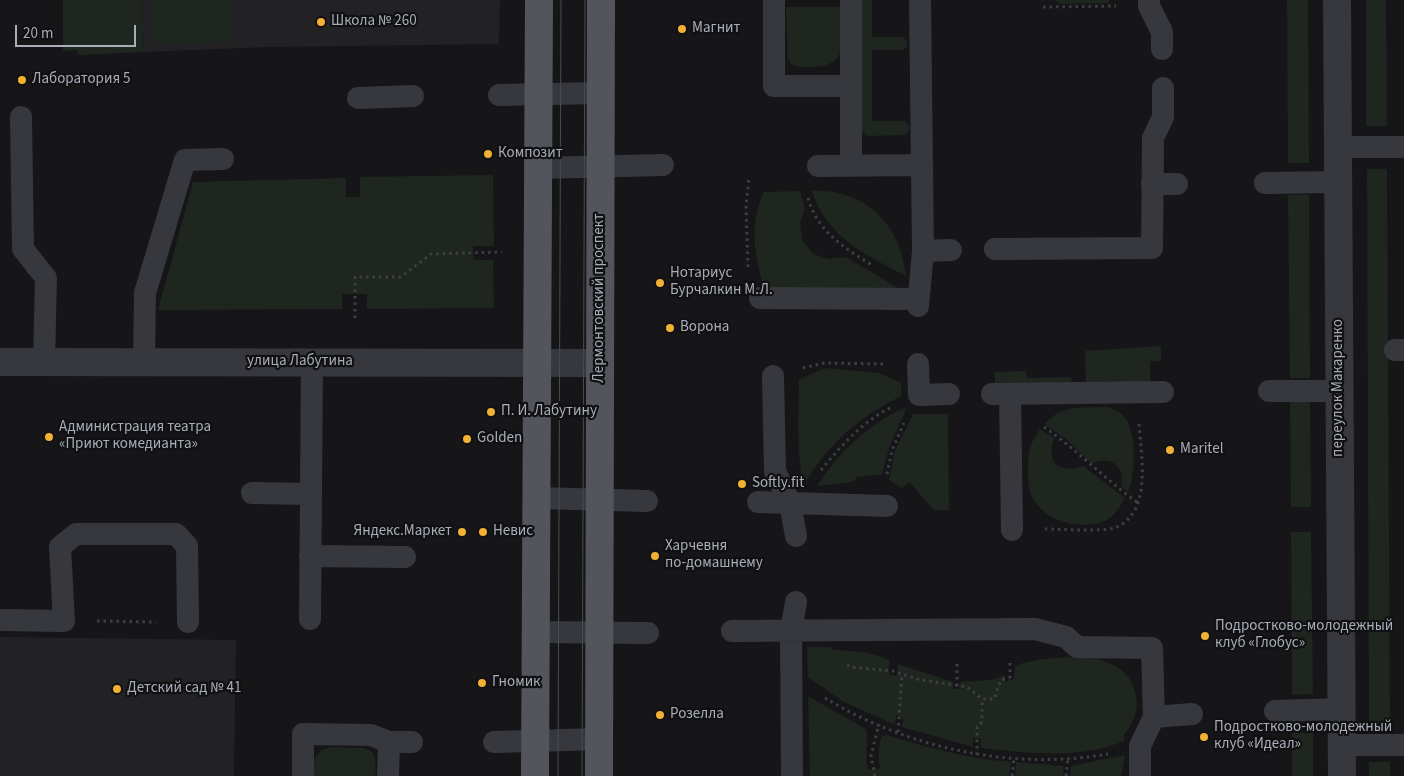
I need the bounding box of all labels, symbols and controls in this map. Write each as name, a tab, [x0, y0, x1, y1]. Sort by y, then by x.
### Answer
place label: Школа № 260	[331, 13, 417, 31]
scale bar	[18, 15, 139, 47]
marker: Школа № 260	[315, 16, 327, 28]
place label: Магнит	[692, 20, 740, 38]
text: 20 m	[23, 23, 53, 44]
marker: Магнит	[676, 23, 688, 35]
place label: Лаборатория 5	[32, 71, 131, 89]
marker: Лаборатория 5	[16, 74, 28, 86]
place label: Композит	[498, 145, 563, 163]
marker: Композит	[482, 148, 494, 160]
street label: Лермонтовский проспект	[591, 213, 609, 383]
place label: Нотариус Бурчалкин М.Л.	[670, 265, 773, 300]
marker: Нотариус Бурчалкин М.Л.	[654, 277, 666, 289]
place label: Ворона	[680, 319, 729, 337]
street label: переулок Макаренко	[1330, 319, 1348, 457]
marker: Ворона	[664, 322, 676, 334]
street label: улица Лабутина	[247, 353, 353, 371]
place label: П. И. Лабутину	[501, 403, 597, 421]
marker: П. И. Лабутину	[485, 406, 497, 418]
place label: Администрация театра «Приют комедианта»	[59, 419, 211, 454]
place label: Golden	[477, 430, 522, 448]
marker: Администрация театра «Приют комедианта»	[43, 431, 55, 443]
marker: Golden	[461, 433, 473, 445]
place label: Maritel	[1180, 441, 1223, 459]
marker: Maritel	[1164, 444, 1176, 456]
place label: Softly.fit	[752, 475, 804, 493]
marker: Softly.fit	[736, 478, 748, 490]
place label: Яндекс.Маркет	[354, 523, 452, 541]
place label: Невис	[493, 523, 533, 541]
marker: Яндекс.Маркет	[456, 526, 468, 538]
marker: Невис	[477, 526, 489, 538]
place label: Харчевня по-домашнему	[665, 538, 763, 573]
marker: Харчевня по-домашнему	[649, 550, 661, 562]
place label: Подростково-молодежный клуб «Глобус»	[1215, 618, 1393, 653]
marker: Подростково-молодежный клуб «Глобус»	[1199, 630, 1211, 642]
place label: Гномик	[492, 674, 541, 692]
marker: Гномик	[476, 677, 488, 689]
place label: Детский сад № 41	[127, 680, 241, 698]
marker: Детский сад № 41	[111, 683, 123, 695]
place label: Розелла	[670, 706, 724, 724]
marker: Розелла	[654, 709, 666, 721]
place label: Подростково-молодежный клуб «Идеал»	[1214, 719, 1392, 754]
marker: Подростково-молодежный клуб «Идеал»	[1198, 731, 1210, 743]

